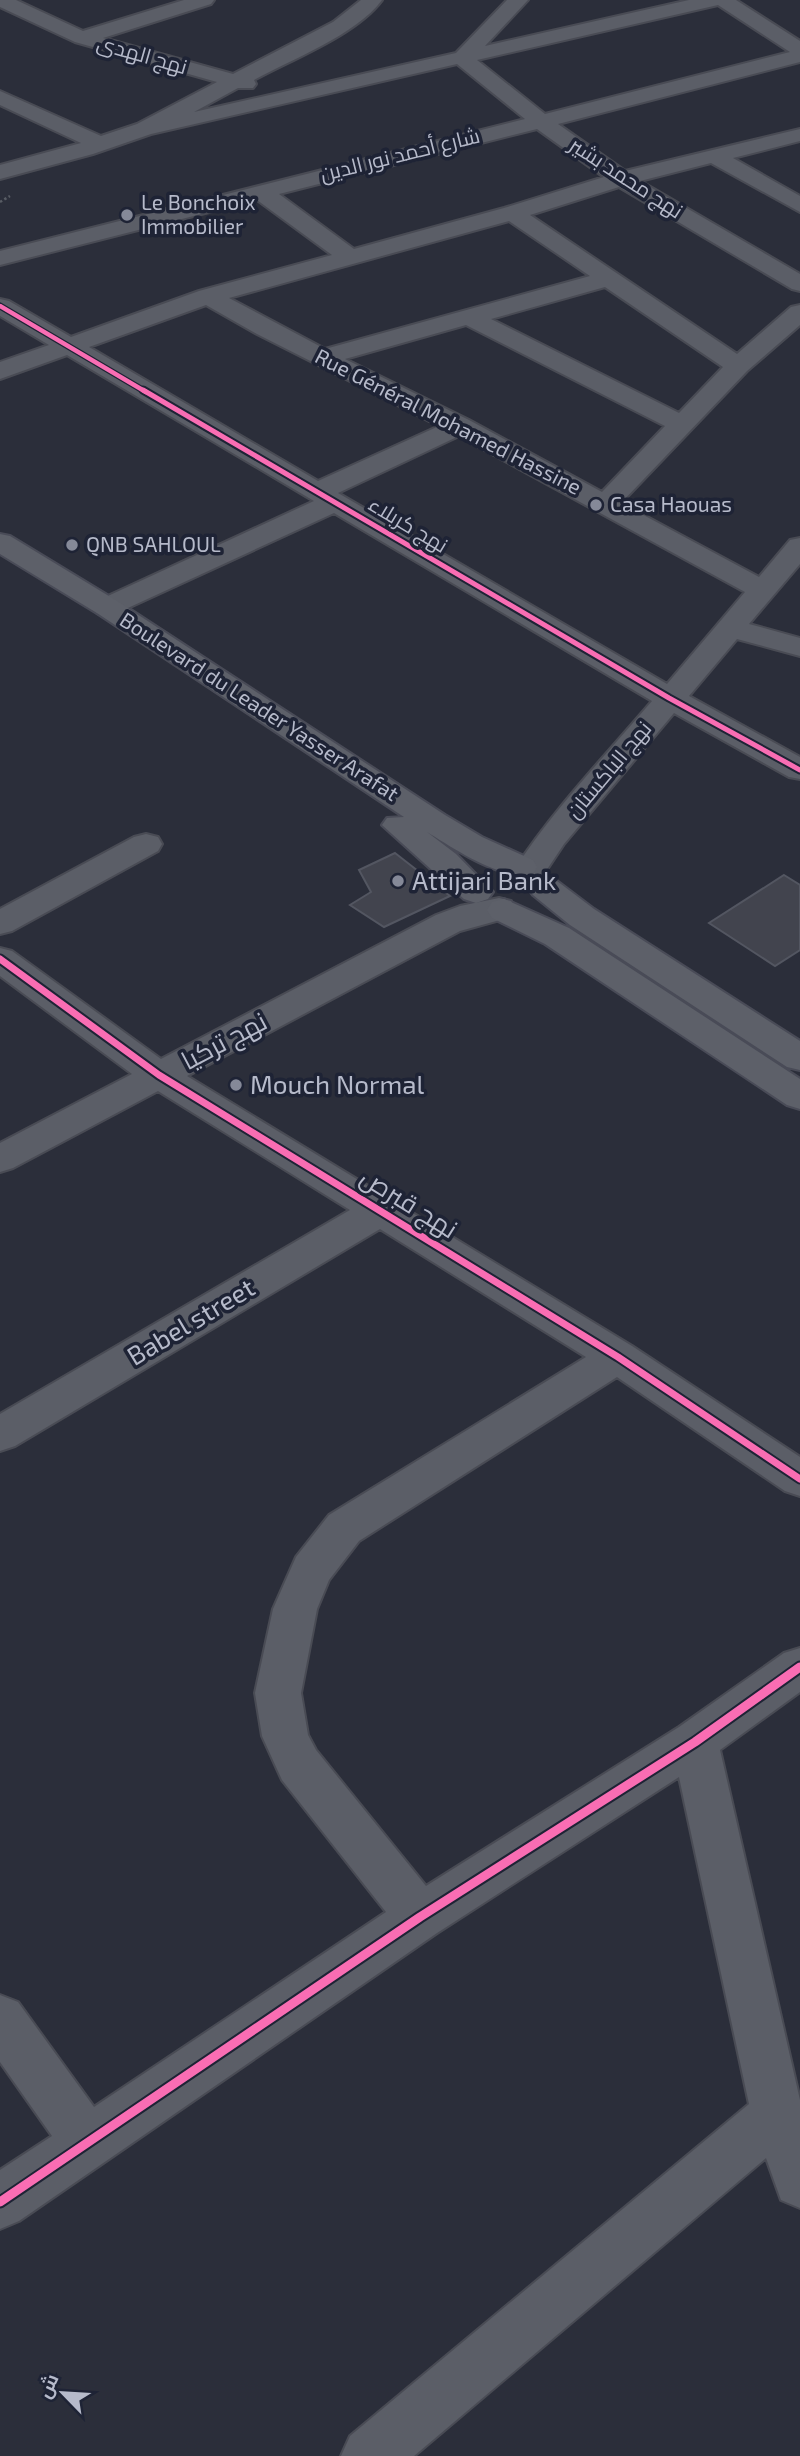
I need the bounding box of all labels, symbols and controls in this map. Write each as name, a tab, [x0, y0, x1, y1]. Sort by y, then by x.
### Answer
street label: نهج الهدى	[94, 29, 190, 81]
street label: شارع أحمد نور الدين	[317, 122, 483, 188]
street label: نهج محمد بشير	[563, 130, 688, 225]
place label: Le Bonchoix Immobilier	[141, 189, 256, 238]
marker: Le Bonchoix Immobilier	[119, 207, 135, 223]
street label: Rue Général Mohamed Hassine	[311, 343, 586, 499]
street label: نهج كربلاء	[363, 490, 453, 560]
place label: Casa Haouas	[610, 491, 732, 516]
marker: Casa Haouas	[588, 497, 604, 513]
place label: QNB SAHLOUL	[86, 531, 221, 557]
marker: QNB SAHLOUL	[64, 537, 80, 553]
street label: Boulevard du Leader Yasser Arafat	[116, 606, 404, 805]
street label: نهج الباكستان	[560, 716, 658, 824]
place label: Attijari Bank	[412, 864, 556, 895]
marker: Attijari Bank	[390, 873, 406, 889]
street label: نهج تركيا	[175, 1004, 273, 1078]
place label: Mouch Normal	[250, 1068, 425, 1099]
marker: Mouch Normal	[228, 1077, 244, 1093]
street label: نهج قبرص	[354, 1160, 464, 1246]
street label: Babel street	[121, 1271, 260, 1371]
north arrow	[28, 2358, 98, 2428]
text: ش	[32, 2370, 64, 2402]

